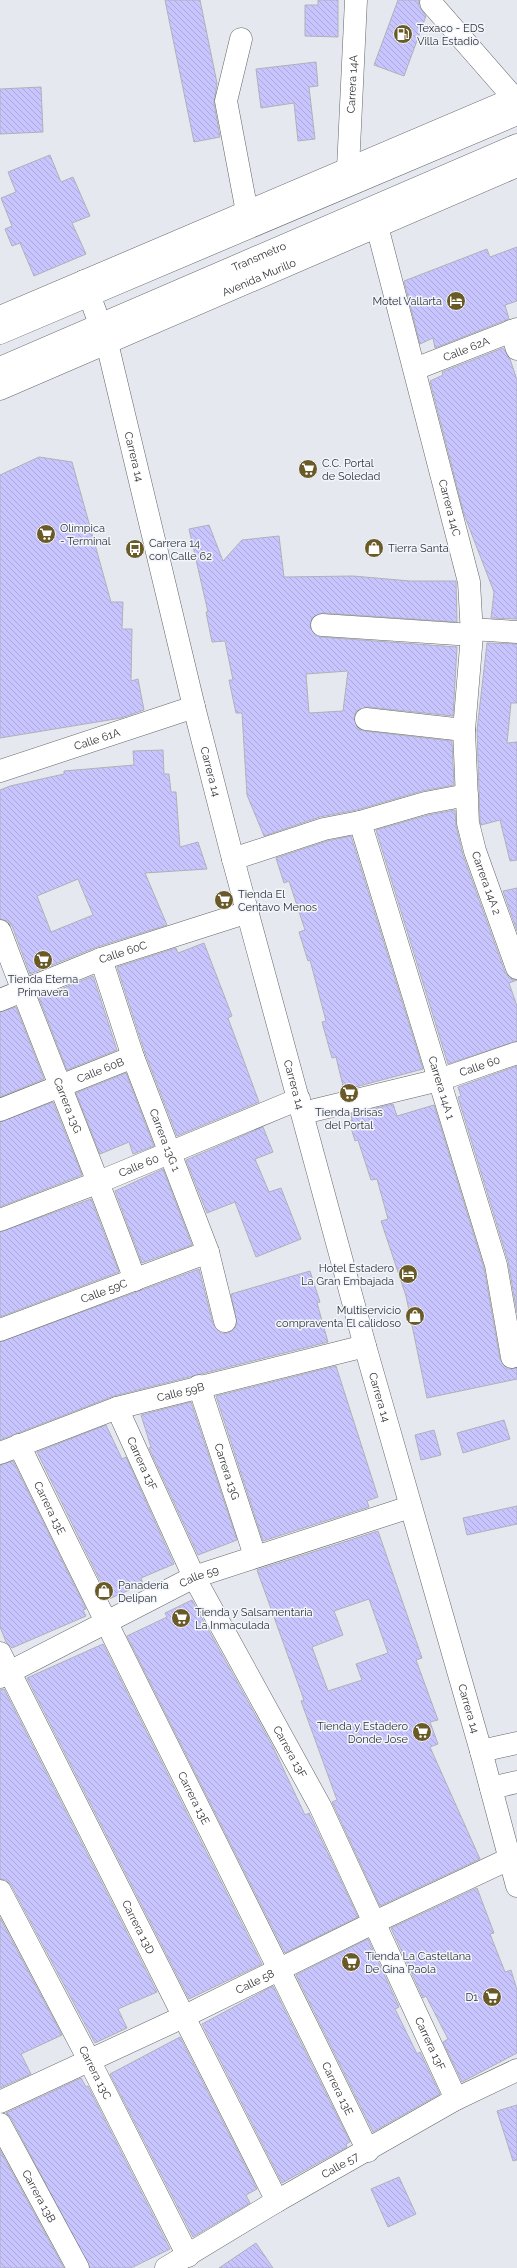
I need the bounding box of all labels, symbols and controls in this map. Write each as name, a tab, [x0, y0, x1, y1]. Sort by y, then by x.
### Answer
place label: Texaco - EDS Villa Estadio	[417, 22, 485, 48]
fuel station icon: Texaco - EDS Villa Estadio	[392, 23, 414, 45]
street label: Carrera 14A	[345, 54, 360, 114]
street label: Transmetro	[230, 239, 289, 274]
street label: Avenida Murillo	[220, 256, 298, 299]
hotel icon: Motel Vallarta	[445, 290, 467, 312]
place label: Motel Vallarta	[372, 295, 442, 308]
street label: Calle 62A	[441, 334, 492, 364]
street label: Carrera 14	[121, 430, 146, 483]
place label: C.C. Portal de Soledad	[322, 457, 381, 483]
supermarket icon: C.C. Portal de Soledad	[297, 458, 319, 480]
street label: Carrera 14C	[436, 478, 463, 538]
place label: Olímpica - Terminal	[60, 522, 111, 548]
supermarket icon: Olímpica - Terminal	[35, 523, 57, 545]
place label: Carrera 14 con Calle 62	[149, 537, 212, 563]
shop icon: Tierra Santa	[363, 537, 385, 559]
bus stop icon: Carrera 14 con Calle 62	[124, 538, 146, 560]
place label: Tierra Santa	[388, 542, 449, 555]
street label: Calle 61A	[72, 726, 122, 753]
street label: Carrera 14	[197, 745, 223, 798]
street label: Carrera 14A 2	[469, 850, 503, 917]
place label: Tienda El Centavo Menos	[238, 888, 317, 914]
supermarket icon: Tienda El Centavo Menos	[213, 889, 235, 911]
street label: Calle 60C	[97, 939, 149, 966]
supermarket icon: Tienda Eterna Primavera	[32, 949, 54, 971]
place label: Tienda Eterna Primavera	[8, 973, 78, 999]
street label: Calle 60	[458, 1053, 502, 1079]
street label: Calle 60B	[75, 1055, 126, 1086]
street label: Carrera 14A 1	[425, 1055, 457, 1121]
street label: Carrera 14	[281, 1058, 307, 1111]
street label: Carrera 13G	[51, 1076, 84, 1135]
supermarket icon: Tienda Brisas del Portal	[338, 1082, 360, 1104]
place label: Tienda Brisas del Portal	[315, 1106, 383, 1132]
street label: Carrera 13G 1	[146, 1107, 183, 1174]
street label: Calle 60	[117, 1152, 161, 1180]
place label: Hotel Estadero La Gran Embajada	[301, 1262, 394, 1288]
hotel icon: Hotel Estadero La Gran Embajada	[397, 1263, 419, 1285]
street label: Calle 59C	[79, 1277, 130, 1306]
place label: Multiservicio compraventa El calidoso	[276, 1304, 401, 1330]
shop icon: Multiservicio compraventa El calidoso	[404, 1305, 426, 1327]
street label: Carrera 14	[366, 1371, 392, 1423]
street label: Calle 59B	[156, 1380, 206, 1405]
street label: Carrera 13F	[124, 1435, 160, 1493]
street label: Carrera 13G	[211, 1442, 242, 1502]
street label: Carrera 13E	[31, 1479, 68, 1537]
street label: Calle 59	[177, 1563, 220, 1591]
place label: Panadería Delipan	[118, 1579, 169, 1605]
shop icon: Panadería Delipan	[93, 1580, 115, 1602]
place label: Tienda y Salsamentaria La Inmaculada	[195, 1606, 313, 1632]
supermarket icon: Tienda y Salsamentaria La Inmaculada	[170, 1607, 192, 1629]
street label: Carrera 14	[455, 1682, 482, 1735]
place label: Tienda y Estadero Donde Jose	[317, 1720, 409, 1746]
supermarket icon: Tienda y Estadero Donde Jose	[411, 1721, 433, 1743]
street label: Carrera 13F	[270, 1724, 309, 1781]
street label: Carrera 13E	[175, 1770, 212, 1827]
street label: Carrera 13D	[119, 1898, 157, 1956]
place label: Tienda La Castellana De Gina Paola	[365, 1950, 471, 1976]
supermarket icon: Tienda La Castellana De Gina Paola	[340, 1951, 362, 1973]
street label: Calle 58	[234, 1967, 277, 1997]
supermarket icon: D1	[481, 1986, 503, 2008]
place label: D1	[465, 1991, 478, 2004]
street label: Carrera 13F	[412, 2015, 448, 2073]
street label: Carrera 13C	[76, 2044, 114, 2102]
street label: Carrera 13E	[319, 2060, 356, 2118]
street label: Calle 57	[319, 2150, 361, 2181]
street label: Carrera 13B	[19, 2168, 58, 2225]

